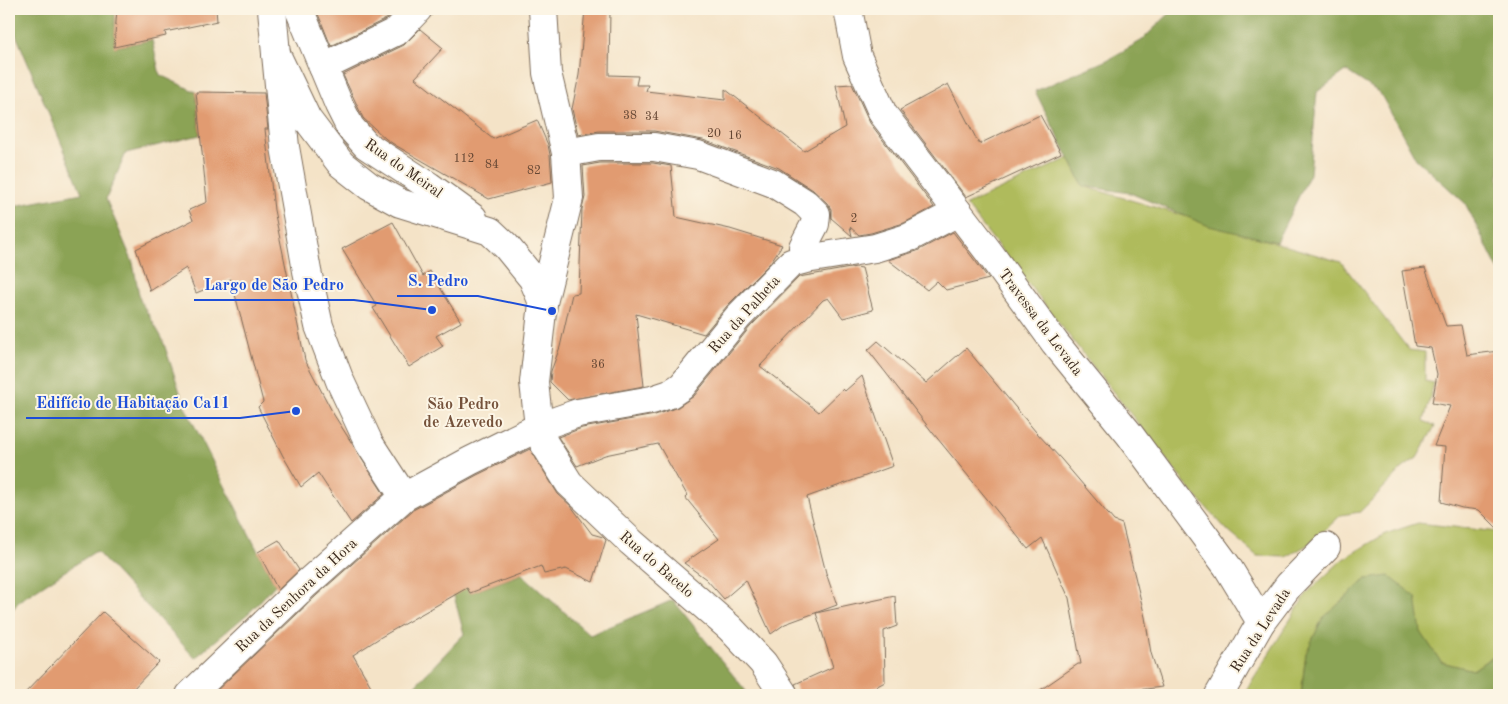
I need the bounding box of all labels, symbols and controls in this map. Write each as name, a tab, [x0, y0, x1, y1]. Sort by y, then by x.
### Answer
house number: 38	[623, 110, 637, 122]
house number: 34	[645, 111, 659, 123]
house number: 20	[707, 128, 721, 140]
house number: 16	[728, 130, 742, 142]
street label: Rua do Meiral	[362, 137, 445, 201]
house number: 112	[454, 153, 474, 165]
house number: 84	[485, 159, 499, 171]
house number: 82	[527, 165, 541, 177]
house number: 2	[851, 213, 857, 225]
callout: S. Pedro	[397, 265, 478, 296]
street label: Travessa da Levada	[995, 267, 1085, 379]
callout: Largo de São Pedro	[194, 269, 354, 300]
street label: Rua da Palheta	[707, 273, 784, 357]
text: S. Pedro	[408, 274, 468, 290]
text: Largo de São Pedro	[204, 278, 344, 294]
house number: 36	[591, 359, 605, 371]
callout: Edifício de Habitação Ca11	[26, 387, 240, 418]
text: Edifício de Habitação Ca11	[36, 396, 230, 412]
district label: São Pedro de Azevedo	[423, 397, 503, 431]
street label: Rua do Bacelo	[616, 529, 696, 601]
street label: Rua da Senhora da Hora	[233, 536, 361, 656]
street label: Rua da Levada	[1229, 586, 1294, 676]

